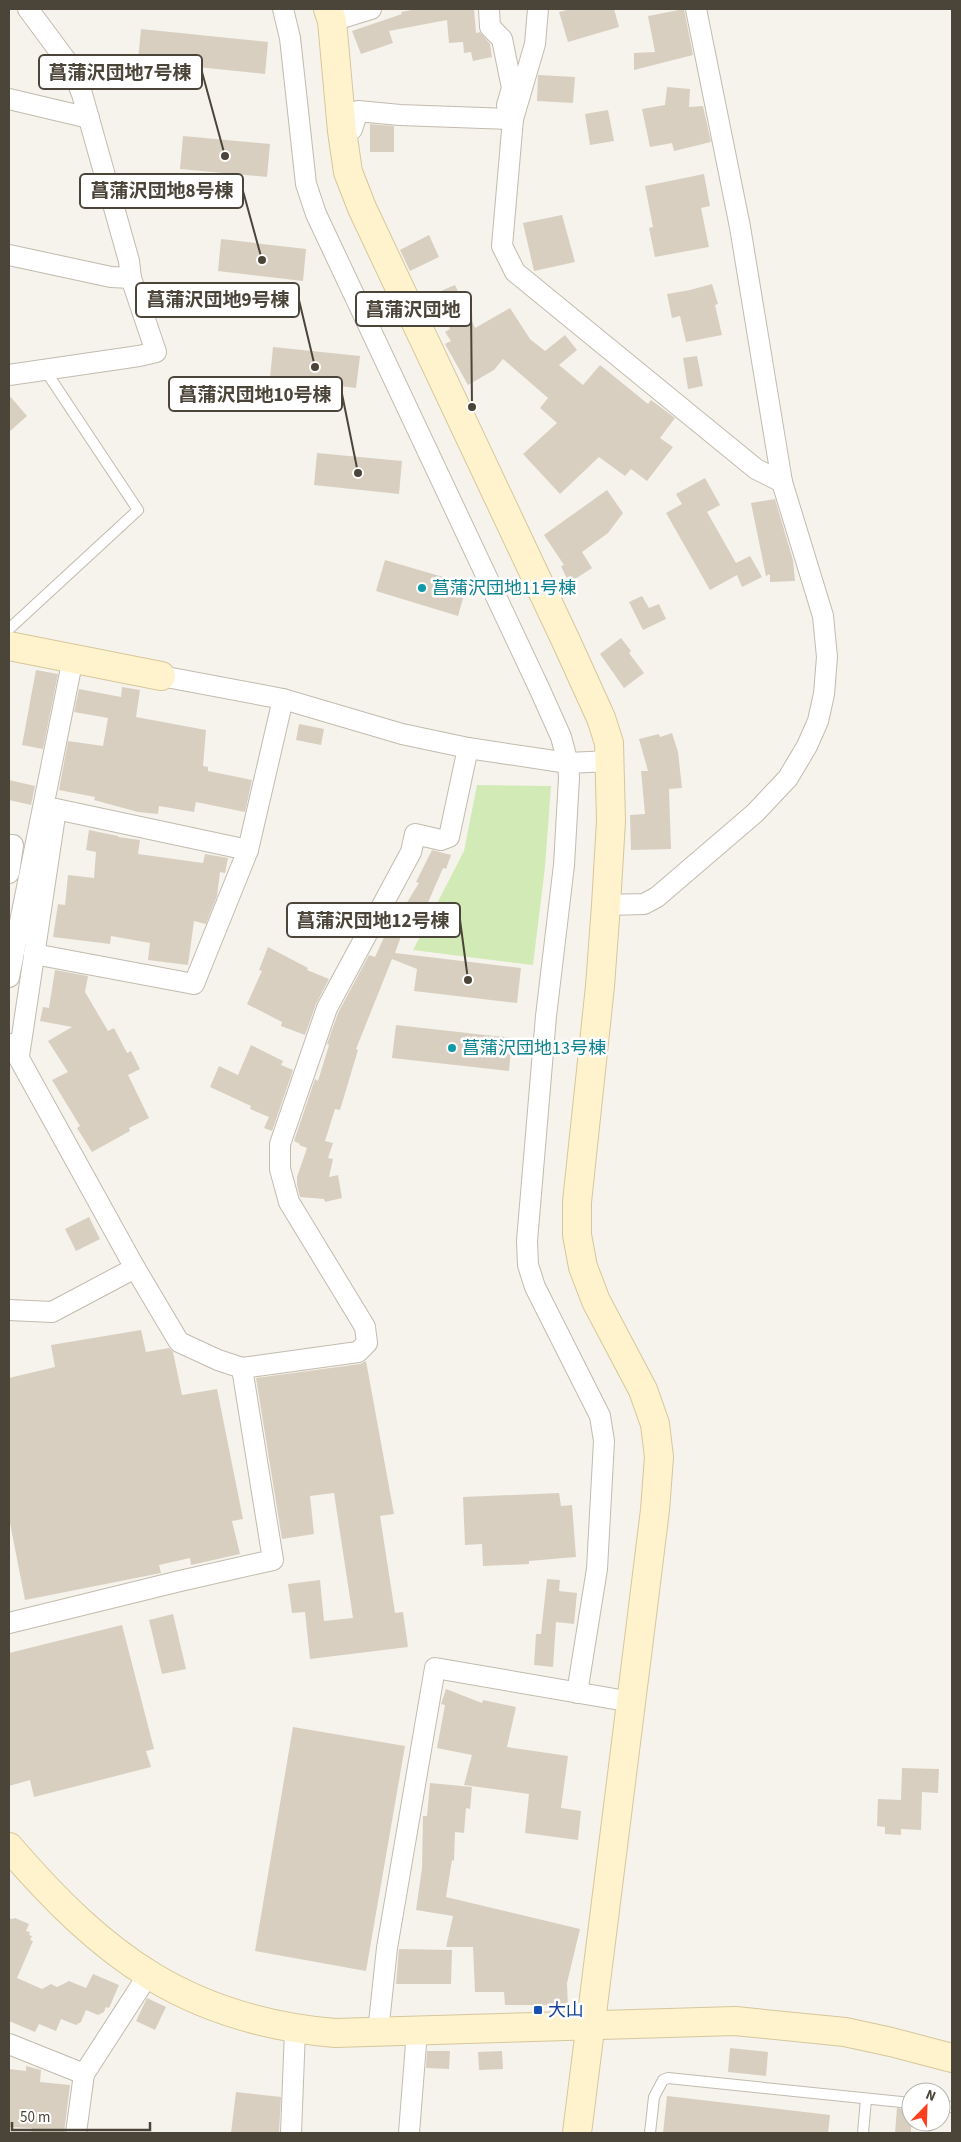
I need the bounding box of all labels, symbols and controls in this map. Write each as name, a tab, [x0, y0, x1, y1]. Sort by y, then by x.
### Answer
callout: 菖蒲沢団地7号棟	[39, 55, 202, 89]
text: 菖蒲沢団地7号棟	[48, 60, 192, 87]
callout: 菖蒲沢団地8号棟	[80, 174, 243, 208]
text: 菖蒲沢団地8号棟	[90, 178, 234, 205]
callout: 菖蒲沢団地9号棟	[136, 283, 299, 317]
text: 菖蒲沢団地9号棟	[146, 287, 290, 314]
callout: 菖蒲沢団地	[356, 292, 471, 326]
text: 菖蒲沢団地	[365, 297, 461, 324]
callout: 菖蒲沢団地10号棟	[169, 377, 342, 411]
text: 菖蒲沢団地10号棟	[178, 382, 332, 409]
place label: 菖蒲沢団地11号棟	[432, 576, 576, 601]
marker: 菖蒲沢団地11号棟	[416, 582, 428, 594]
callout: 菖蒲沢団地12号棟	[287, 903, 460, 937]
text: 菖蒲沢団地12号棟	[296, 908, 450, 935]
place label: 菖蒲沢団地13号棟	[462, 1036, 606, 1061]
marker: 菖蒲沢団地13号棟	[446, 1042, 458, 1054]
place label: 大山	[548, 1998, 584, 2023]
marker: 大山	[532, 2004, 544, 2016]
north arrow	[901, 2082, 951, 2132]
text: N	[922, 2085, 939, 2107]
scale bar	[12, 2100, 150, 2132]
text: 50 m	[20, 2107, 50, 2128]

